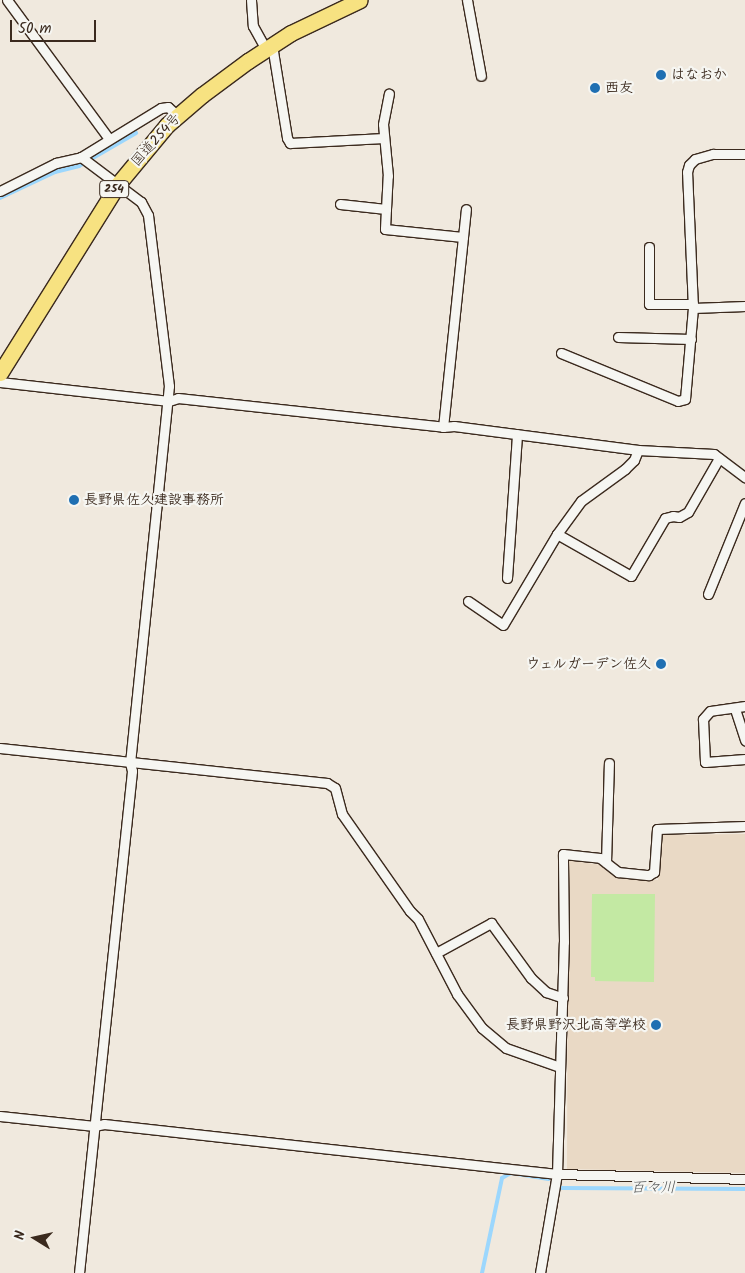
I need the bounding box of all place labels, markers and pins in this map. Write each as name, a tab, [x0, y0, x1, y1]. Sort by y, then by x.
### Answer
place label: はなおか	[671, 67, 727, 83]
marker: はなおか	[655, 69, 667, 81]
place label: 西友	[605, 80, 633, 96]
marker: 西友	[589, 82, 601, 94]
place label: 長野県佐久建設事務所	[84, 492, 224, 508]
marker: 長野県佐久建設事務所	[68, 494, 80, 506]
place label: ウェルガーデン佐久	[525, 656, 651, 672]
marker: ウェルガーデン佐久	[655, 658, 667, 670]
place label: 長野県野沢北高等学校	[506, 1017, 646, 1033]
marker: 長野県野沢北高等学校	[650, 1019, 662, 1031]

